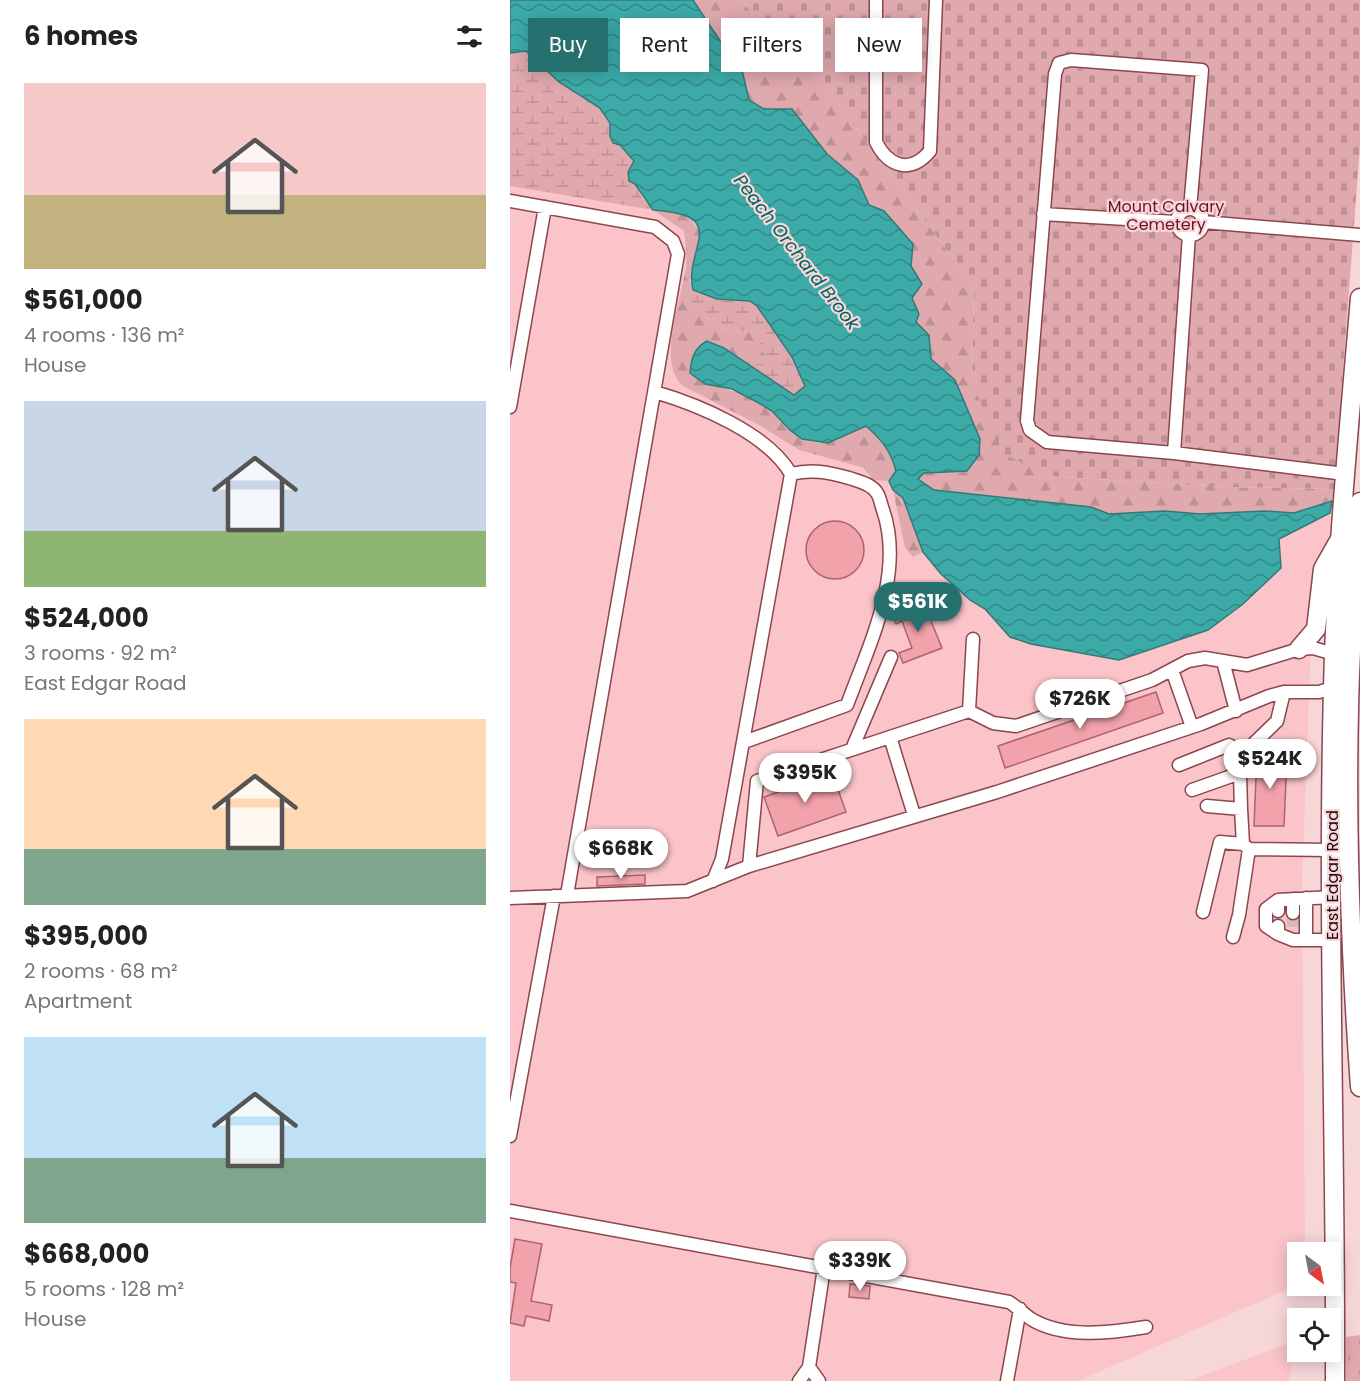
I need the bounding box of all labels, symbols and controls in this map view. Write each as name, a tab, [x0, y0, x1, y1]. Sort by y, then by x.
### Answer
text: 6 homes	[24, 18, 138, 54]
chip: Buy	[528, 18, 608, 72]
chip: Rent	[620, 18, 709, 72]
chip: Filters	[721, 18, 823, 72]
chip: New	[835, 18, 922, 72]
icon: filters	[453, 20, 486, 53]
icon: home	[201, 122, 309, 230]
water label: Peach Orchard Brook	[728, 169, 866, 336]
park label: Mount Calvary Cemetery	[1108, 195, 1224, 236]
text: $561,000	[24, 282, 143, 318]
text: 4 rooms · 136 m²	[24, 321, 184, 349]
text: House	[24, 351, 86, 379]
icon: home	[201, 440, 309, 548]
pin: $561K	[876, 582, 960, 633]
text: $561K	[888, 587, 948, 615]
text: $524,000	[24, 600, 149, 636]
text: 3 rooms · 92 m²	[24, 639, 177, 667]
text: East Edgar Road	[24, 669, 186, 697]
pin: $726K	[1038, 679, 1122, 730]
text: $726K	[1049, 684, 1111, 712]
pin: $524K	[1228, 739, 1312, 790]
text: $524K	[1237, 744, 1303, 772]
pin: $395K	[763, 753, 847, 804]
icon: home	[201, 758, 309, 866]
text: $395K	[773, 758, 837, 786]
street label: East Edgar Road	[1321, 810, 1344, 940]
pin: $668K	[579, 829, 663, 880]
text: $668K	[588, 834, 654, 862]
text: $395,000	[24, 918, 148, 954]
text: 2 rooms · 68 m²	[24, 957, 178, 985]
text: Apartment	[24, 987, 132, 1015]
icon: home	[201, 1076, 309, 1184]
text: $668,000	[24, 1236, 149, 1272]
pin: $339K	[818, 1241, 902, 1292]
north arrow	[1287, 1242, 1341, 1296]
map controls	[1287, 1242, 1341, 1362]
text: $339K	[828, 1246, 892, 1274]
text: 5 rooms · 128 m²	[24, 1275, 184, 1303]
text: House	[24, 1305, 86, 1333]
button: locate	[1287, 1308, 1341, 1362]

